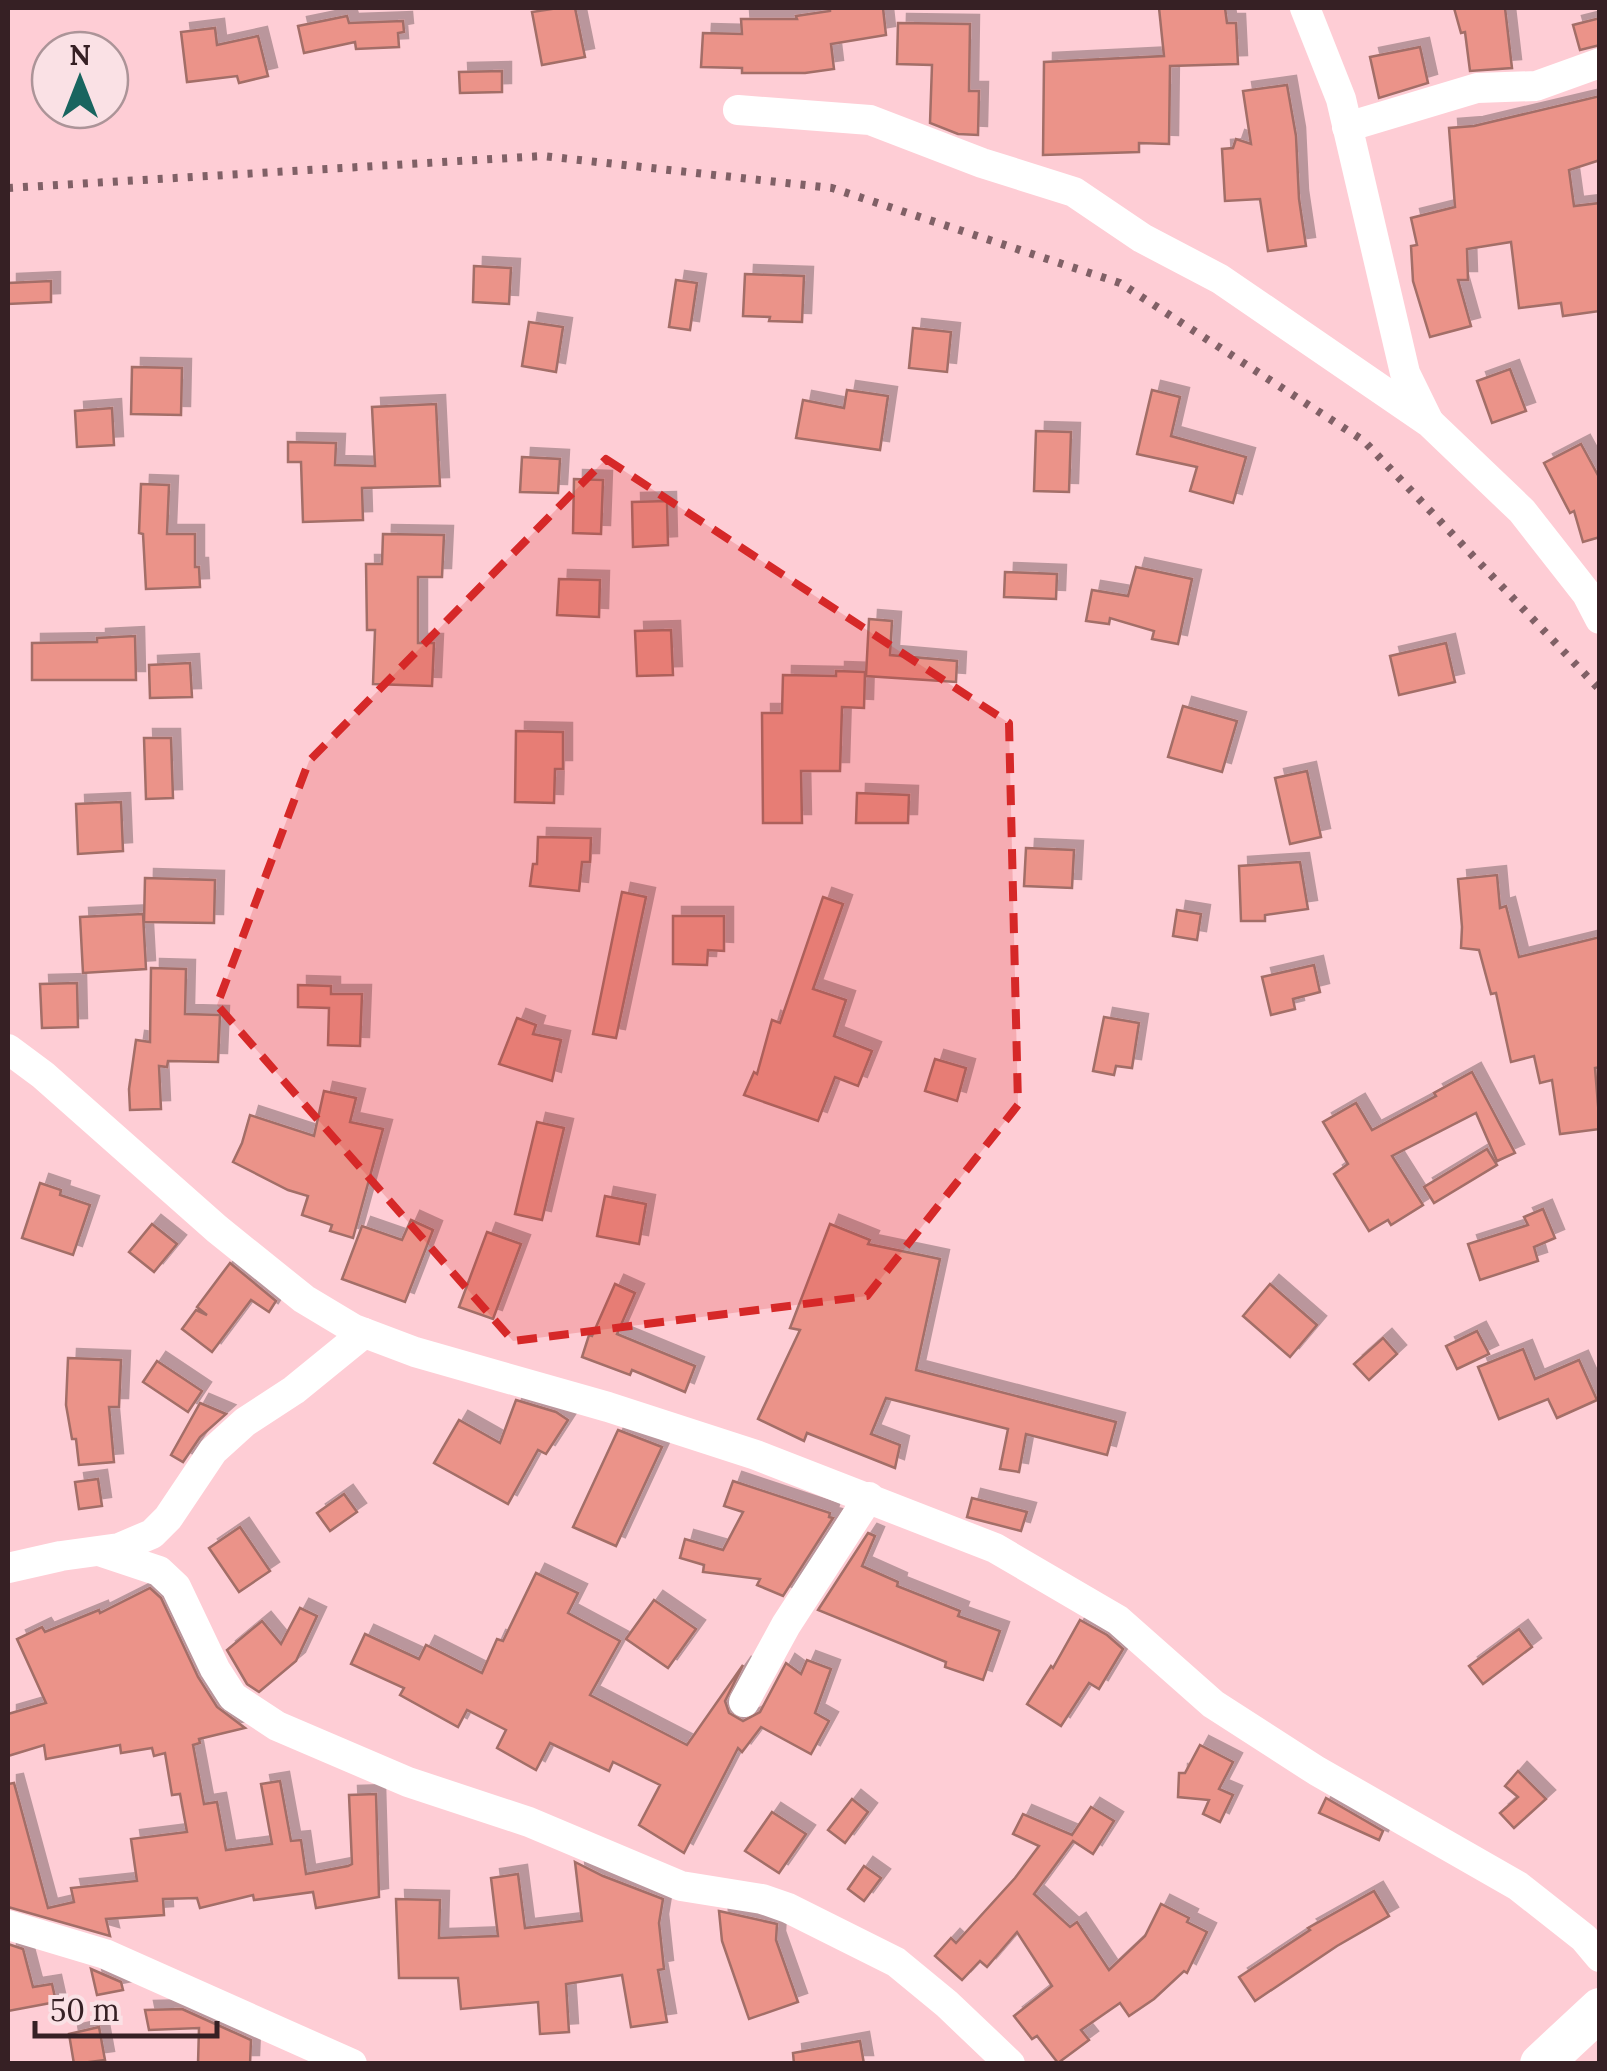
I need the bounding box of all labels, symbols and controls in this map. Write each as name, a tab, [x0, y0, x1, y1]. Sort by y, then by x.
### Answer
north arrow	[30, 30, 130, 130]
text: N	[69, 37, 91, 73]
scale bar	[35, 1976, 218, 2038]
text: 50 m	[50, 1991, 120, 2029]

